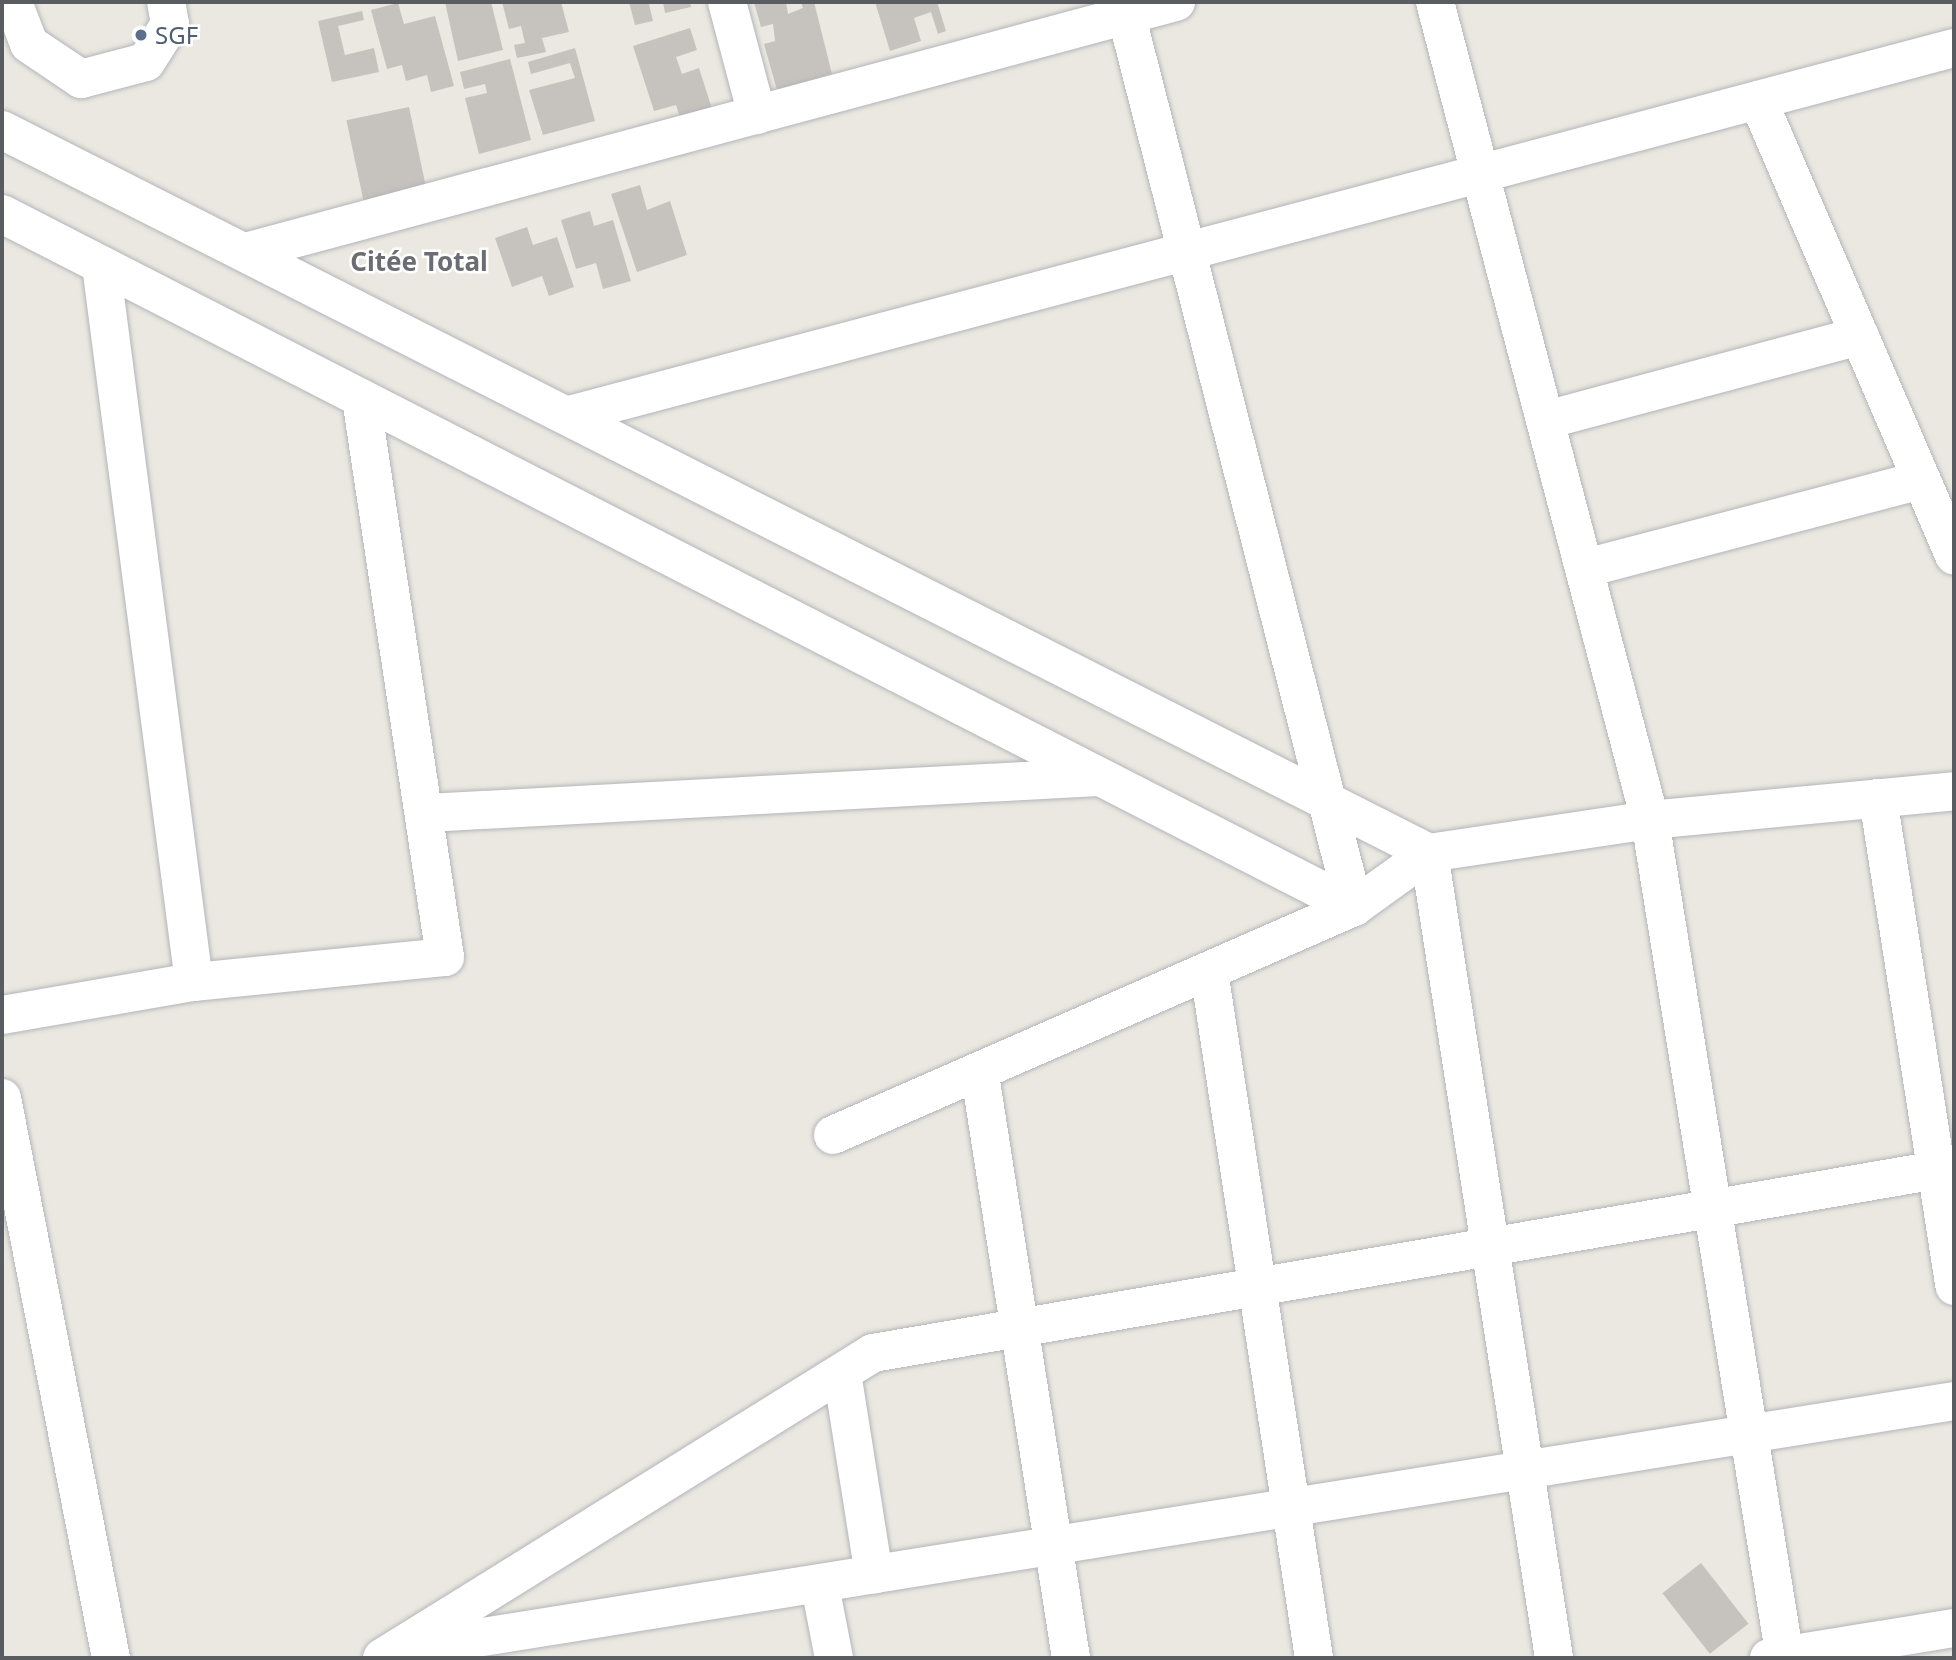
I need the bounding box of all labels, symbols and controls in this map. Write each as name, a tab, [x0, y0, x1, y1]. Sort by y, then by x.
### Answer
place label: SGF	[155, 21, 198, 49]
marker: SGF	[133, 27, 149, 43]
district label: Citée Total	[350, 246, 488, 278]

